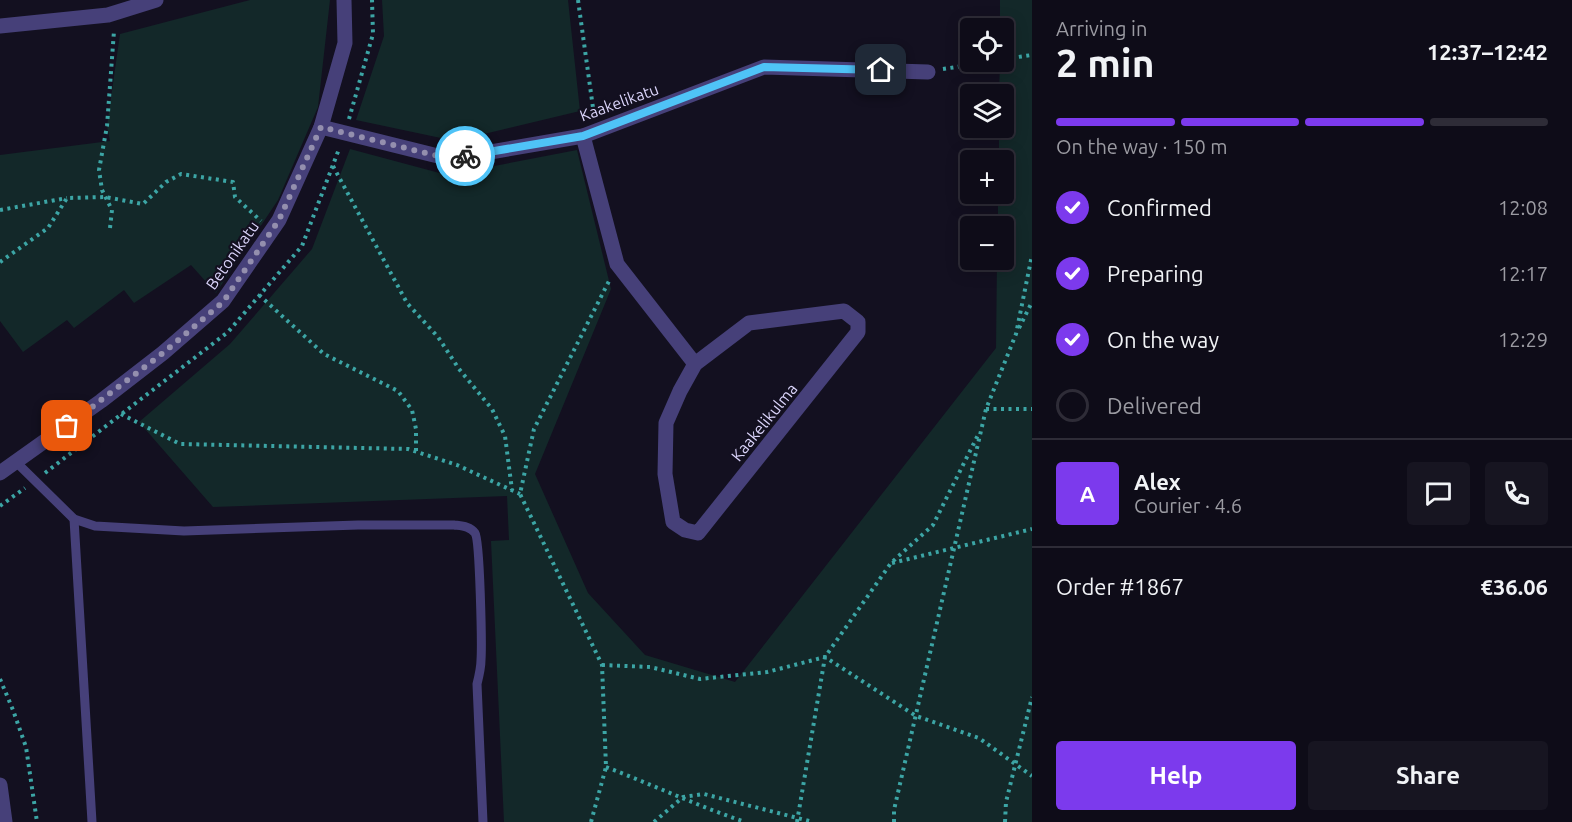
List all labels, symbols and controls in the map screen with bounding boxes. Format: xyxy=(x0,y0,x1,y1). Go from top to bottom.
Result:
text: Arriving in xyxy=(1056,17,1147,40)
map controls xyxy=(960,18,1014,270)
button: locate xyxy=(960,18,1014,72)
text: 12:37–12:42 xyxy=(1427,39,1548,64)
text: 2 min xyxy=(1056,41,1155,84)
pin xyxy=(855,44,906,95)
icon: home xyxy=(864,53,897,86)
street label: Kaakelikatu xyxy=(577,79,661,125)
button: layers xyxy=(960,84,1014,138)
courier xyxy=(435,126,495,186)
text: On the way · 150 m xyxy=(1056,135,1228,158)
icon: bike xyxy=(449,140,482,173)
button: + xyxy=(960,150,1014,204)
icon: check xyxy=(1056,191,1089,224)
text: Confirmed xyxy=(1107,195,1212,220)
text: 12:08 xyxy=(1498,196,1548,219)
button: − xyxy=(960,216,1014,270)
street label: Betonikatu xyxy=(202,217,262,293)
icon: check xyxy=(1056,257,1089,290)
text: Preparing xyxy=(1107,261,1204,286)
text: 12:17 xyxy=(1498,262,1548,285)
icon: check xyxy=(1056,323,1089,356)
text: On the way xyxy=(1107,327,1219,352)
text: 12:29 xyxy=(1498,328,1548,351)
street label: Kaakelikulma xyxy=(727,380,801,464)
text: Delivered xyxy=(1107,393,1202,418)
pin xyxy=(41,400,92,451)
icon: bag xyxy=(50,409,83,442)
button: chat xyxy=(1407,462,1470,525)
button: phone xyxy=(1485,462,1548,525)
text: Alex xyxy=(1134,469,1181,494)
text: A xyxy=(1080,481,1095,506)
text: Courier · 4.6 xyxy=(1134,494,1242,517)
text: Order #1867 xyxy=(1056,574,1184,599)
text: €36.06 xyxy=(1481,574,1548,599)
button: Help xyxy=(1056,741,1296,810)
button: Share xyxy=(1308,741,1548,810)

